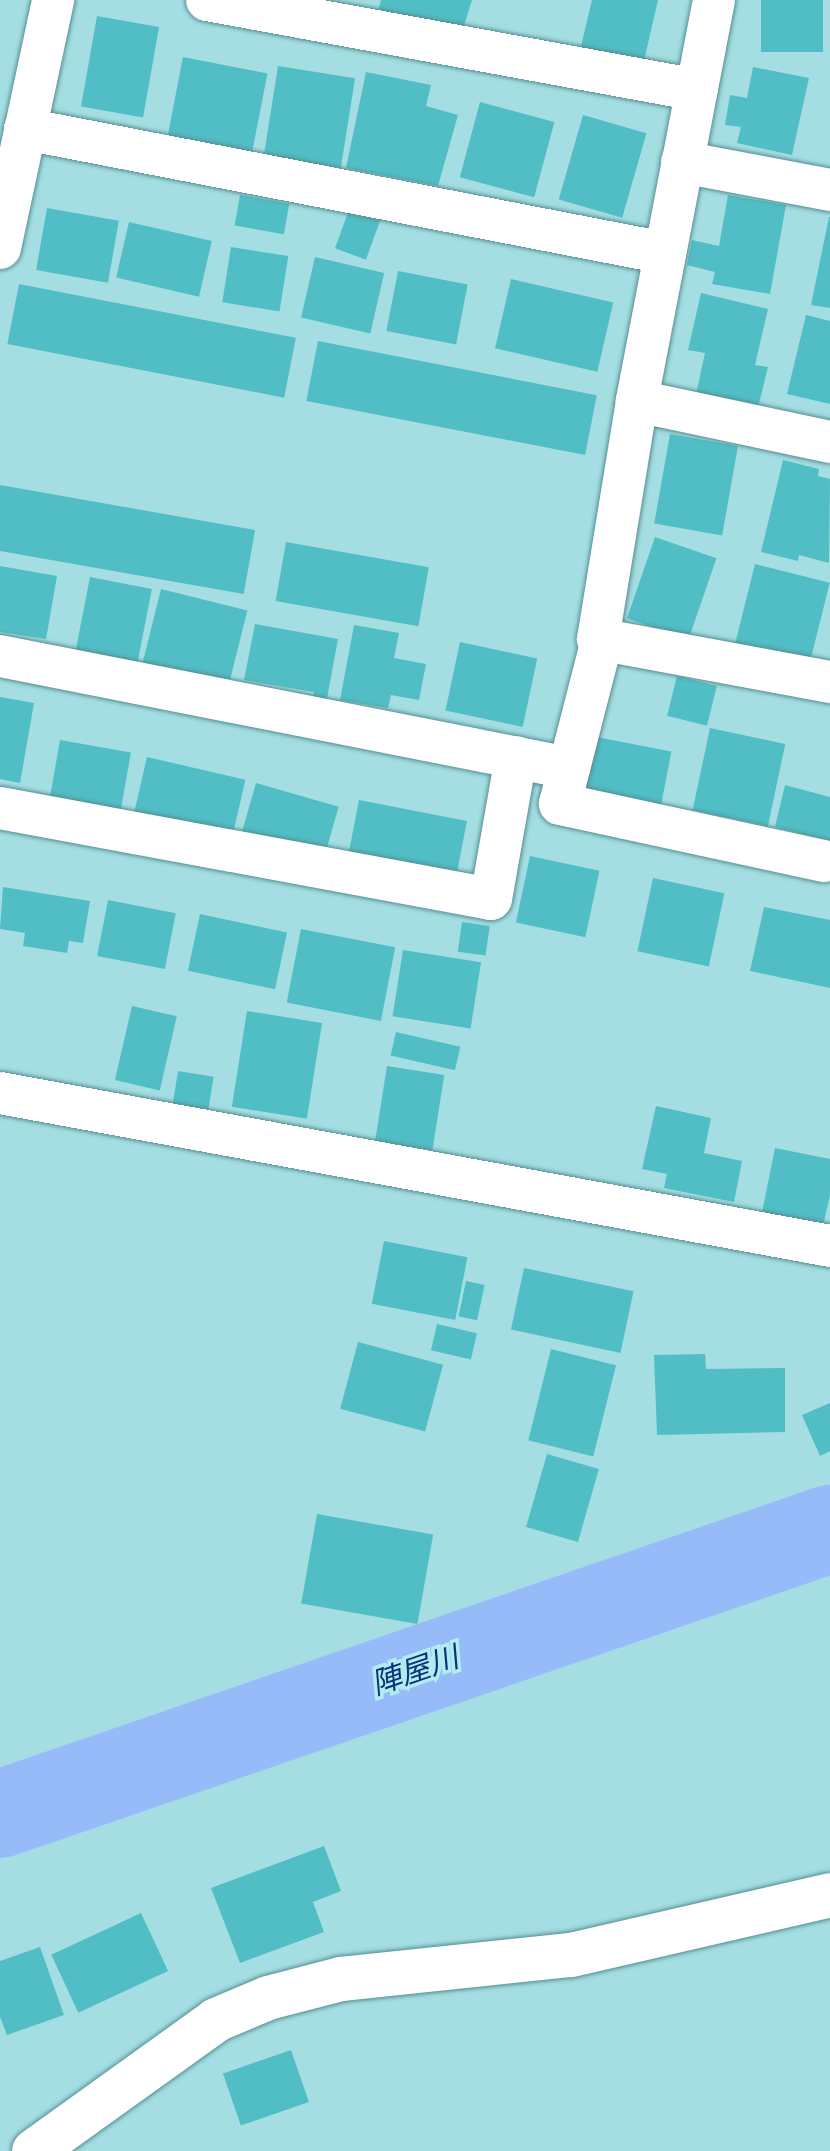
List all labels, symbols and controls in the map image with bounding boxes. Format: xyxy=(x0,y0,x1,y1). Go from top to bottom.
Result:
water label: 陣屋川 xyxy=(367,1639,463,1703)

